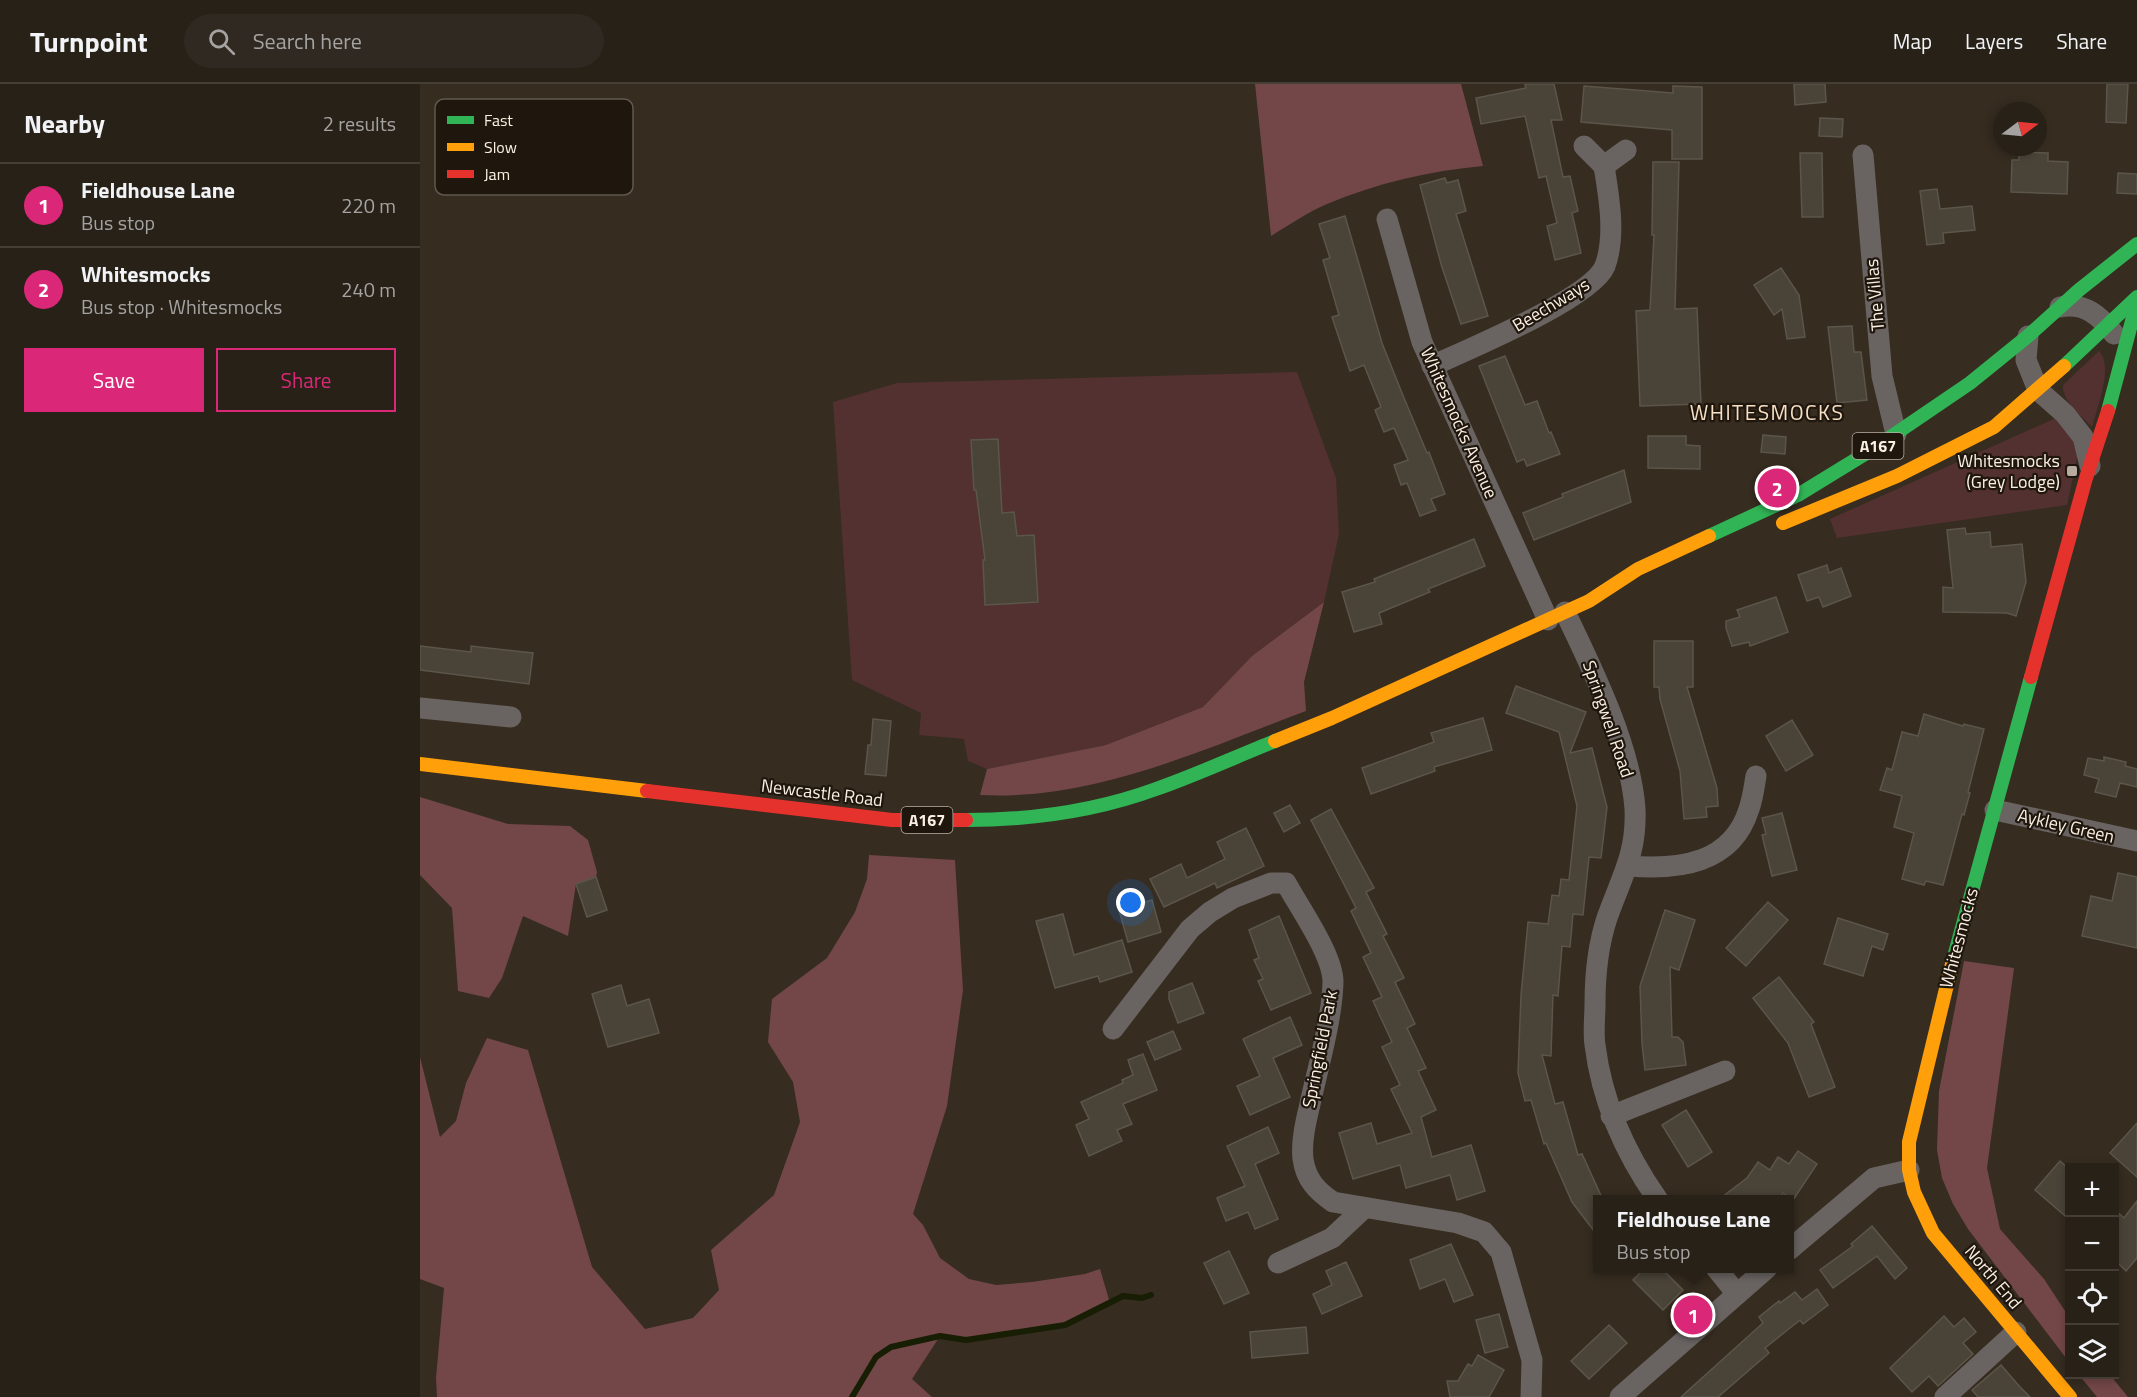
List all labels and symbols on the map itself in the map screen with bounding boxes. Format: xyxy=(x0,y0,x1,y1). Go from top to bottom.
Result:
legend xyxy=(435,99,633,195)
north arrow xyxy=(1993,102,2047,156)
text: Fast xyxy=(484,108,513,132)
text: Slow xyxy=(484,135,517,159)
text: Jam xyxy=(484,162,510,186)
street label: The Villas xyxy=(1858,258,1891,332)
street label: Beechways xyxy=(1507,271,1595,338)
street label: Whitesmocks Avenue xyxy=(1414,343,1505,503)
district label: WHITESMOCKS xyxy=(1690,396,1844,428)
road number: A167 xyxy=(1852,433,1904,459)
place label: Whitesmocks (Grey Lodge) xyxy=(1957,447,2060,495)
marker: Whitesmocks (Grey Lodge) xyxy=(2065,464,2079,478)
pin: 2 xyxy=(1758,466,1796,510)
street label: Springwell Road xyxy=(1576,657,1641,781)
street label: Newcastle Road xyxy=(760,772,884,813)
street label: Aykley Green xyxy=(2015,801,2117,850)
road number: A167 xyxy=(902,807,952,833)
street label: Whitesmocks xyxy=(1932,885,1985,991)
your location xyxy=(1116,888,1145,917)
street label: Springfield Park xyxy=(1295,987,1344,1110)
street label: North End xyxy=(1958,1239,2028,1315)
pin: 1 xyxy=(1674,1292,1712,1338)

